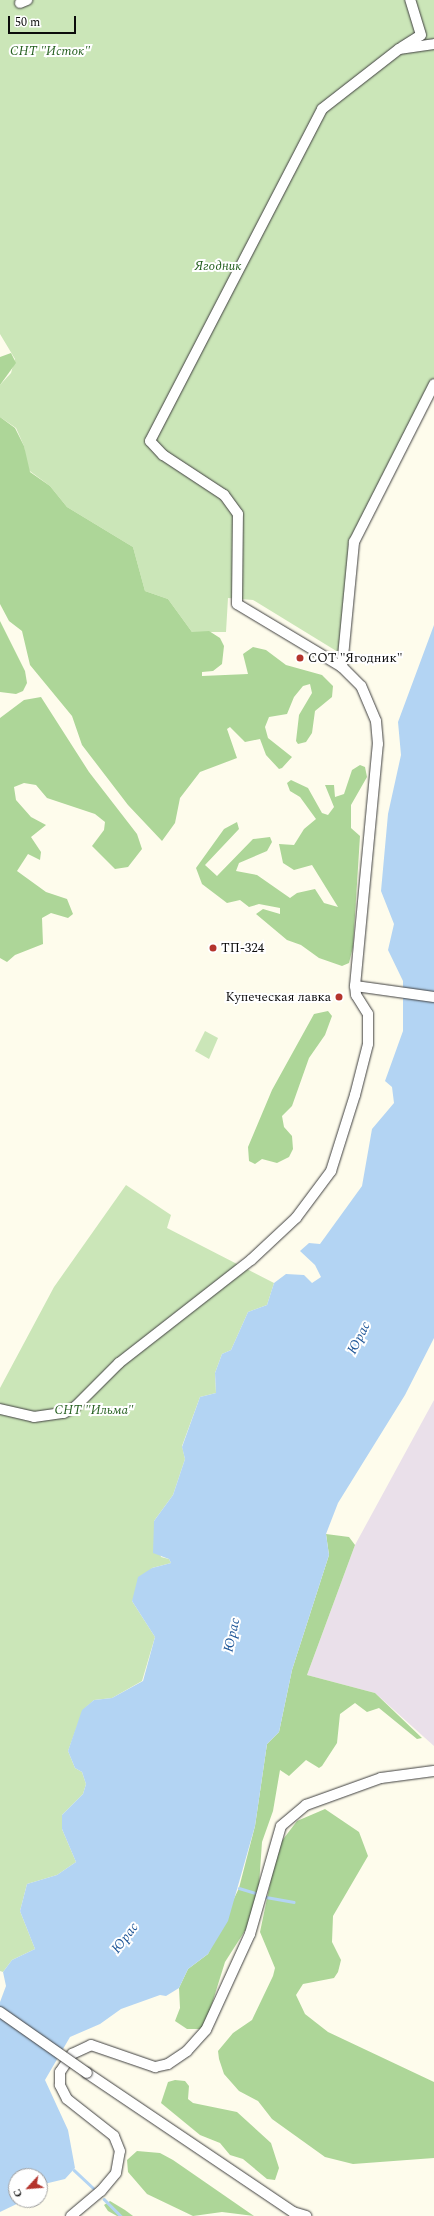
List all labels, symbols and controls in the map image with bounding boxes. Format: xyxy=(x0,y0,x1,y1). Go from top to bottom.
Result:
scale bar xyxy=(10,8,78,34)
text: 50 m xyxy=(15,13,40,32)
park label: СНТ "Исток" xyxy=(10,43,90,59)
park label: Ягодник xyxy=(194,258,242,274)
place label: СОТ "Ягодник" xyxy=(308,650,402,666)
marker: СОТ "Ягодник" xyxy=(295,653,305,663)
place label: ТП-324 xyxy=(221,940,264,956)
marker: ТП-324 xyxy=(208,943,218,953)
place label: Купеческая лавка xyxy=(226,989,331,1005)
marker: Купеческая лавка xyxy=(334,992,344,1002)
water label: Юрас xyxy=(344,1319,374,1357)
park label: СНТ "Ильма" xyxy=(55,1402,133,1418)
water label: Юрас xyxy=(220,1616,244,1654)
water label: Юрас xyxy=(108,1919,142,1957)
north arrow xyxy=(8,2168,48,2208)
text: С xyxy=(8,2186,27,2200)

